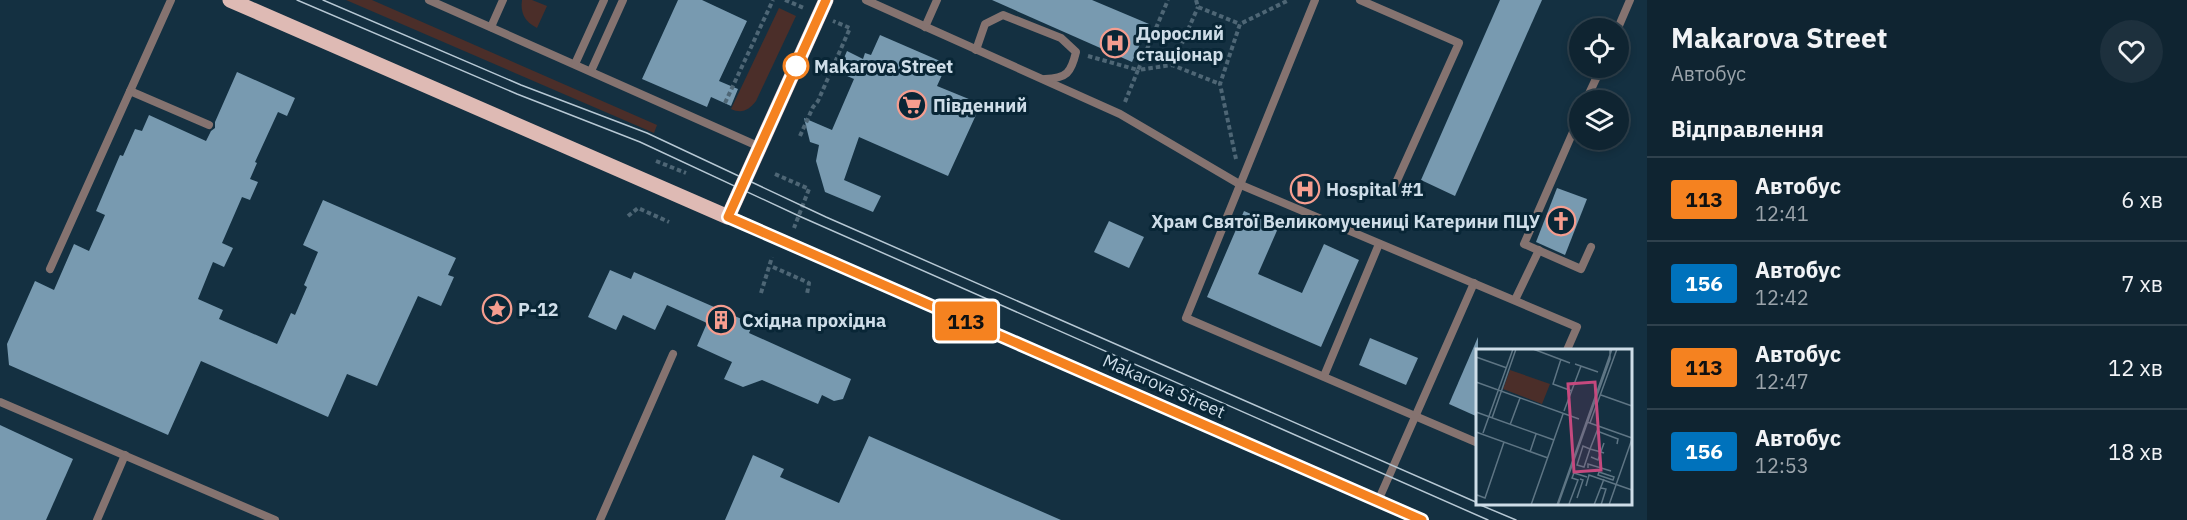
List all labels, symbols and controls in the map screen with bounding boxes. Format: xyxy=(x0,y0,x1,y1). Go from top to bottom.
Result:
map controls xyxy=(1569,18,1629,150)
button: locate xyxy=(1569,18,1629,78)
text: Makarova Street xyxy=(1671,19,1887,56)
button: heart xyxy=(2100,20,2163,83)
place label: Дорослий стаціонар xyxy=(1136,22,1224,66)
hospital icon: Дорослий стаціонар xyxy=(1099,27,1131,59)
marker: Makarova Street xyxy=(783,53,809,79)
place label: Makarova Street xyxy=(814,55,953,78)
text: Автобус xyxy=(1671,60,1746,87)
supermarket icon: Південний xyxy=(896,89,928,121)
button: layers xyxy=(1569,90,1629,150)
place label: Південний xyxy=(933,94,1027,117)
text: Відправлення xyxy=(1671,114,1824,143)
text: Автобус xyxy=(1755,171,1841,200)
hospital icon: Hospital #1 xyxy=(1289,173,1321,205)
place label: Hospital #1 xyxy=(1326,178,1424,201)
text: 113 xyxy=(1685,185,1723,213)
text: 6 хв xyxy=(2121,185,2163,214)
text: 12:41 xyxy=(1755,200,1809,227)
church icon: Храм Святої Великомучениці Катерини ПЦУ xyxy=(1545,205,1577,237)
place label: Храм Святої Великомучениці Катерини ПЦУ xyxy=(1151,210,1541,233)
text: Автобус xyxy=(1755,255,1841,284)
text: 156 xyxy=(1685,269,1723,297)
text: 7 хв xyxy=(2121,269,2163,298)
text: 12:42 xyxy=(1755,284,1809,311)
place icon: Р-12 xyxy=(481,293,513,325)
place label: Р-12 xyxy=(518,298,559,321)
line badge: 113 xyxy=(932,302,1000,340)
building icon: Східна прохідна xyxy=(705,304,737,336)
text: 113 xyxy=(947,307,985,335)
place label: Східна прохідна xyxy=(742,309,886,332)
text: Автобус xyxy=(1755,339,1841,368)
street label: Makarova Street xyxy=(1099,349,1229,423)
inset map xyxy=(1476,349,1632,505)
text: 113 xyxy=(1685,353,1723,381)
text: 12 хв xyxy=(2108,353,2163,382)
text: 12:47 xyxy=(1755,368,1809,395)
text: Автобус xyxy=(1755,423,1841,452)
text: 156 xyxy=(1685,437,1723,465)
text: 18 хв xyxy=(2108,437,2163,466)
text: 12:53 xyxy=(1755,452,1809,479)

